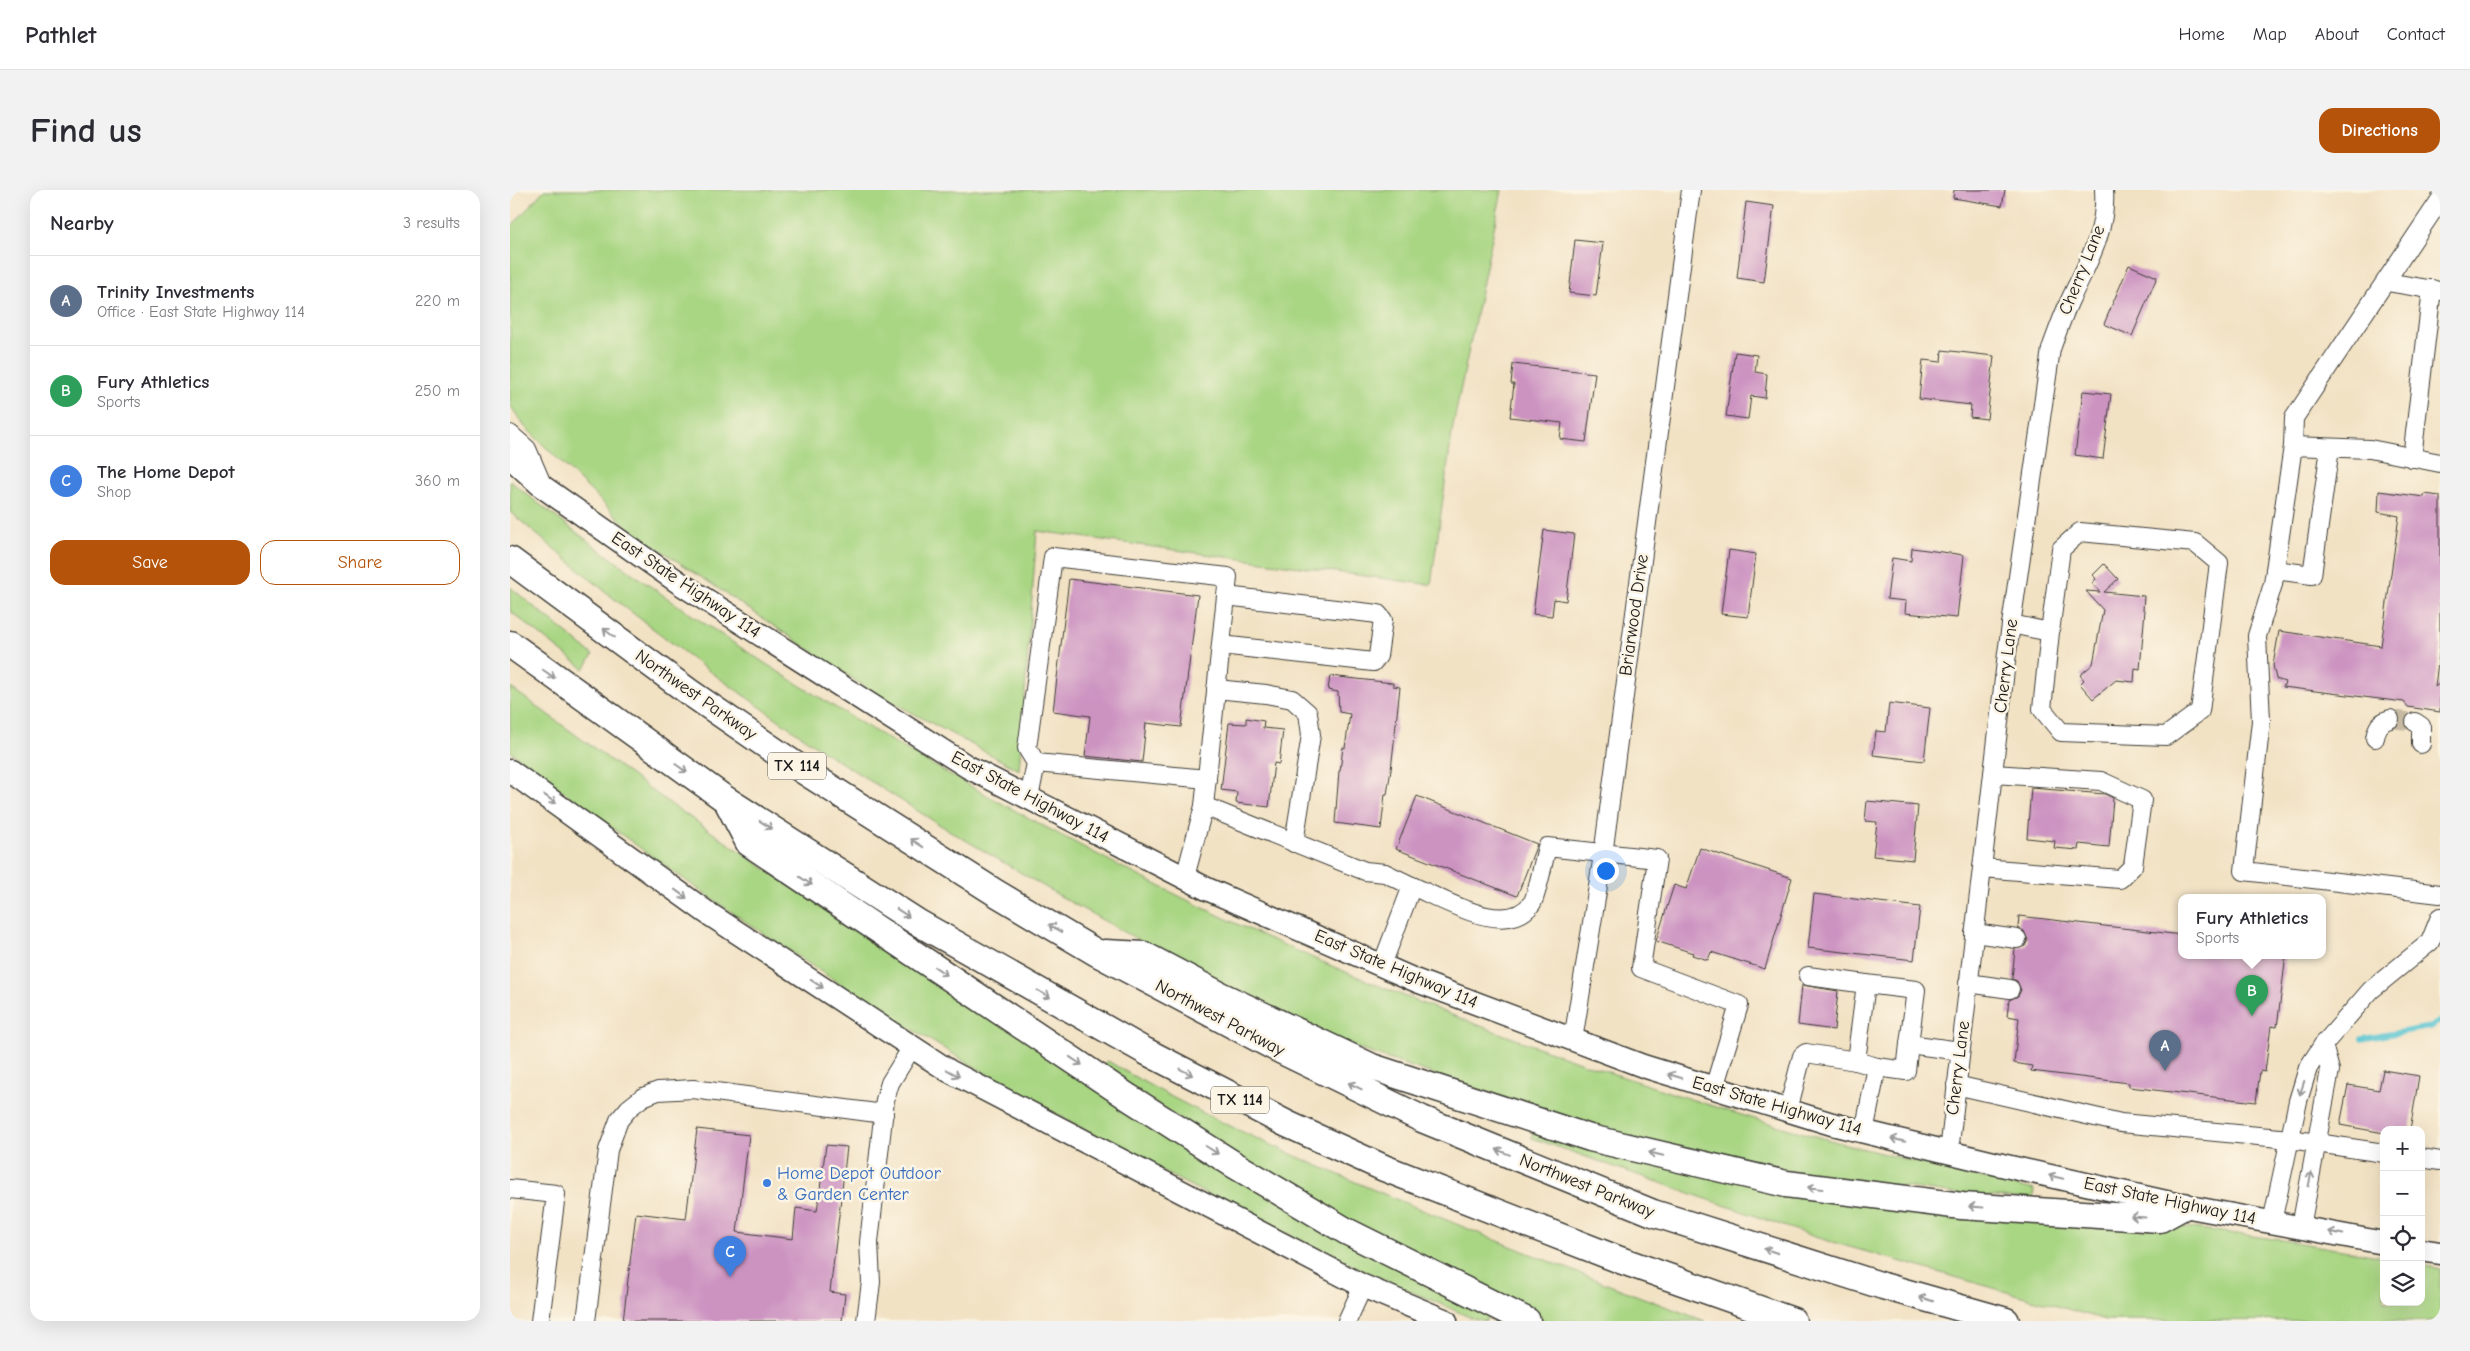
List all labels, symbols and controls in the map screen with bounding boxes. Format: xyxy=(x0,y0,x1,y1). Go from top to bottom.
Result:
text: Pathlet xyxy=(25,21,96,49)
text: Home xyxy=(2178,24,2225,45)
text: Map xyxy=(2253,24,2287,45)
text: About xyxy=(2315,24,2359,45)
text: Contact xyxy=(2387,24,2445,45)
button: Directions xyxy=(2319,108,2440,153)
text: Find us xyxy=(30,110,142,151)
text: Nearby xyxy=(50,211,114,235)
text: 3 results xyxy=(403,214,460,232)
street label: Cherry Lane xyxy=(2054,222,2110,318)
text: Trinity Investments xyxy=(97,281,254,303)
text: A xyxy=(62,292,70,310)
text: 220 m xyxy=(415,292,460,310)
text: Office · East State Highway 114 xyxy=(97,303,305,321)
text: Fury Athletics xyxy=(97,371,209,393)
text: B xyxy=(61,382,71,400)
text: 250 m xyxy=(415,382,460,400)
text: Sports xyxy=(97,393,140,411)
text: The Home Depot xyxy=(97,461,235,483)
text: C xyxy=(61,472,71,490)
text: 360 m xyxy=(415,472,460,490)
text: Shop xyxy=(97,483,131,501)
street label: East State Highway 114 xyxy=(607,527,765,643)
button: Save xyxy=(50,540,250,585)
button: Share xyxy=(260,540,460,585)
street label: Briarwood Drive xyxy=(1615,553,1653,677)
street label: Cherry Lane xyxy=(1990,618,2022,714)
one-way arrow xyxy=(602,628,616,638)
street label: Northwest Parkway xyxy=(631,645,762,745)
one-way arrow xyxy=(542,669,556,679)
street label: East State Highway 114 xyxy=(948,747,1112,847)
road number: TX 114 xyxy=(768,752,826,780)
one-way arrow xyxy=(674,762,687,773)
one-way arrow xyxy=(542,794,556,804)
one-way arrow xyxy=(759,820,773,830)
one-way arrow xyxy=(911,838,925,848)
your location xyxy=(1593,858,1619,884)
one-way arrow xyxy=(799,875,813,886)
one-way arrow xyxy=(674,889,688,899)
popup xyxy=(2178,894,2326,959)
text: Fury Athletics xyxy=(2196,907,2308,929)
one-way arrow xyxy=(895,908,909,918)
one-way arrow xyxy=(1049,923,1063,933)
street label: East State Highway 114 xyxy=(1311,925,1481,1013)
text: Sports xyxy=(2196,929,2239,947)
one-way arrow xyxy=(934,966,948,976)
street label: Northwest Parkway xyxy=(1152,975,1289,1061)
pin: B xyxy=(2236,975,2268,1016)
one-way arrow xyxy=(809,979,823,989)
one-way arrow xyxy=(1036,989,1051,999)
street label: Cherry Lane xyxy=(1942,1020,1974,1116)
pin: A xyxy=(2149,1030,2181,1071)
one-way arrow xyxy=(1069,1056,1083,1066)
one-way arrow xyxy=(945,1068,960,1078)
one-way arrow xyxy=(1178,1068,1193,1077)
one-way arrow xyxy=(1667,1070,1683,1080)
street label: East State Highway 114 xyxy=(1690,1072,1864,1140)
one-way arrow xyxy=(2297,1080,2306,1096)
one-way arrow xyxy=(1348,1081,1363,1090)
road number: TX 114 xyxy=(1211,1086,1269,1114)
map controls xyxy=(2380,1126,2425,1306)
button: + xyxy=(2380,1126,2425,1171)
one-way arrow xyxy=(1891,1135,1907,1144)
one-way arrow xyxy=(1205,1146,1219,1156)
one-way arrow xyxy=(1496,1147,1511,1157)
street label: Northwest Parkway xyxy=(1516,1149,1658,1223)
one-way arrow xyxy=(1649,1149,1665,1158)
place label: Home Depot Outdoor & Garden Center xyxy=(777,1163,942,1205)
button: − xyxy=(2380,1171,2425,1216)
one-way arrow xyxy=(2049,1172,2065,1182)
one-way arrow xyxy=(2306,1172,2316,1188)
street label: East State Highway 114 xyxy=(2082,1173,2258,1229)
marker: Home Depot Outdoor & Garden Center xyxy=(761,1177,773,1189)
one-way arrow xyxy=(1807,1183,1823,1193)
one-way arrow xyxy=(1968,1202,1984,1212)
one-way arrow xyxy=(2131,1213,2147,1222)
button: locate xyxy=(2380,1216,2425,1261)
one-way arrow xyxy=(2328,1228,2344,1238)
pin: C xyxy=(714,1236,746,1277)
one-way arrow xyxy=(1763,1245,1779,1255)
button: layers xyxy=(2380,1261,2425,1306)
one-way arrow xyxy=(1918,1293,1934,1303)

